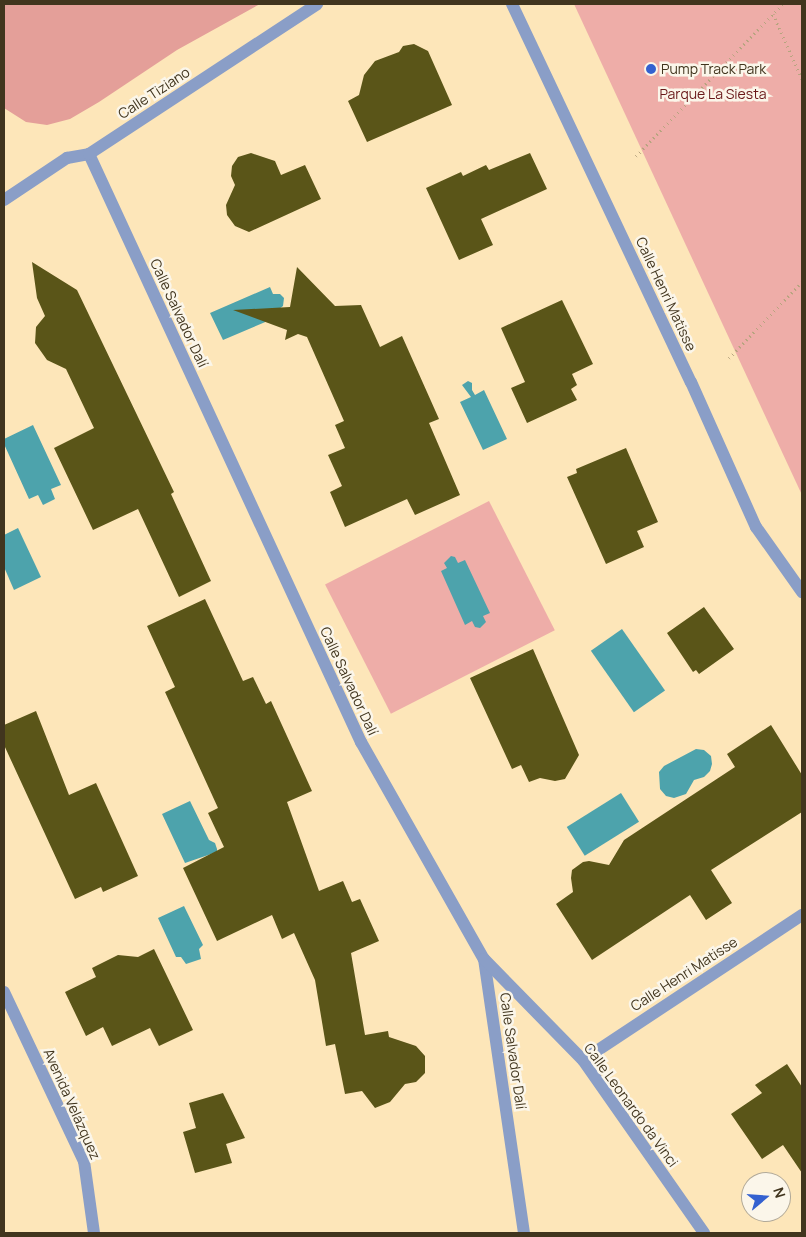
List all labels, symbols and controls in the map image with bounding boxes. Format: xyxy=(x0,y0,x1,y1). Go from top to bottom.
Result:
place label: Pump Track Park xyxy=(661,61,766,77)
marker: Pump Track Park xyxy=(645,63,657,75)
street label: Calle Tiziano xyxy=(115,64,193,122)
park label: Parque La Siesta xyxy=(659,86,767,102)
street label: Calle Henri Matisse xyxy=(632,234,700,354)
street label: Calle Salvador Dalí xyxy=(147,256,211,370)
street label: Calle Salvador Dalí xyxy=(317,624,381,738)
street label: Calle Henri Matisse xyxy=(628,933,740,1015)
street label: Calle Salvador Dalí xyxy=(496,992,530,1110)
street label: Calle Leonardo da Vinci xyxy=(581,1040,681,1170)
street label: Avenida Velázquez xyxy=(40,1046,104,1162)
north arrow xyxy=(741,1172,791,1222)
text: N xyxy=(769,1185,790,1200)

